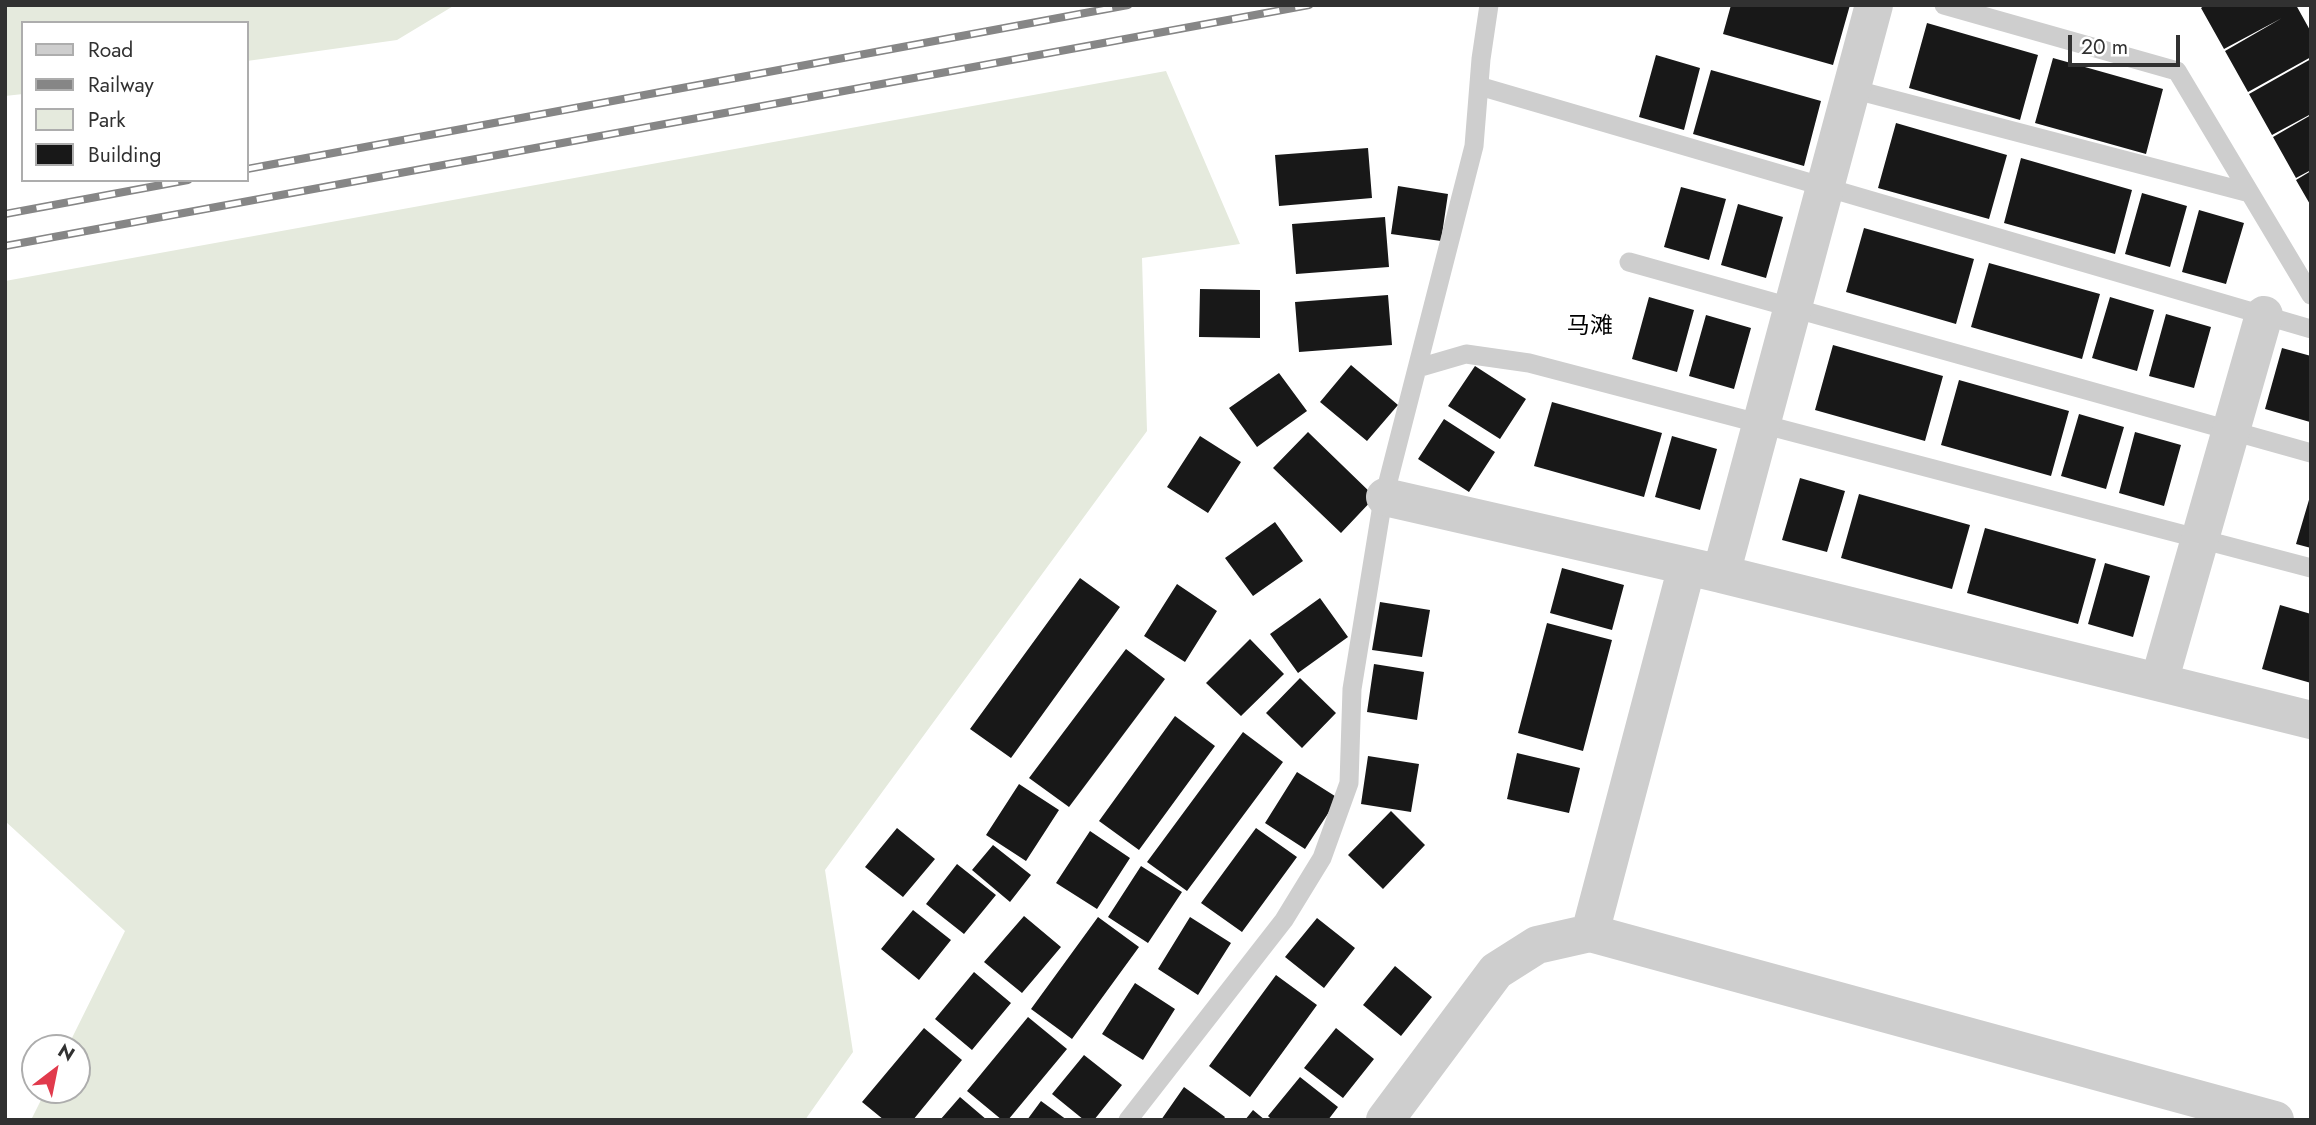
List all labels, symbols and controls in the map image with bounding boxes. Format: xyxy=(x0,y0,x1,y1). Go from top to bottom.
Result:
legend xyxy=(21,21,248,182)
scale bar xyxy=(2071,21,2183,65)
text: 20 m xyxy=(2081,32,2128,62)
text: Road xyxy=(88,35,133,65)
text: Railway xyxy=(88,70,154,100)
text: Park xyxy=(88,105,125,135)
text: Building xyxy=(88,140,161,170)
district label: 马滩 xyxy=(1567,313,1613,341)
north arrow xyxy=(21,1034,91,1104)
text: N xyxy=(53,1037,80,1068)

